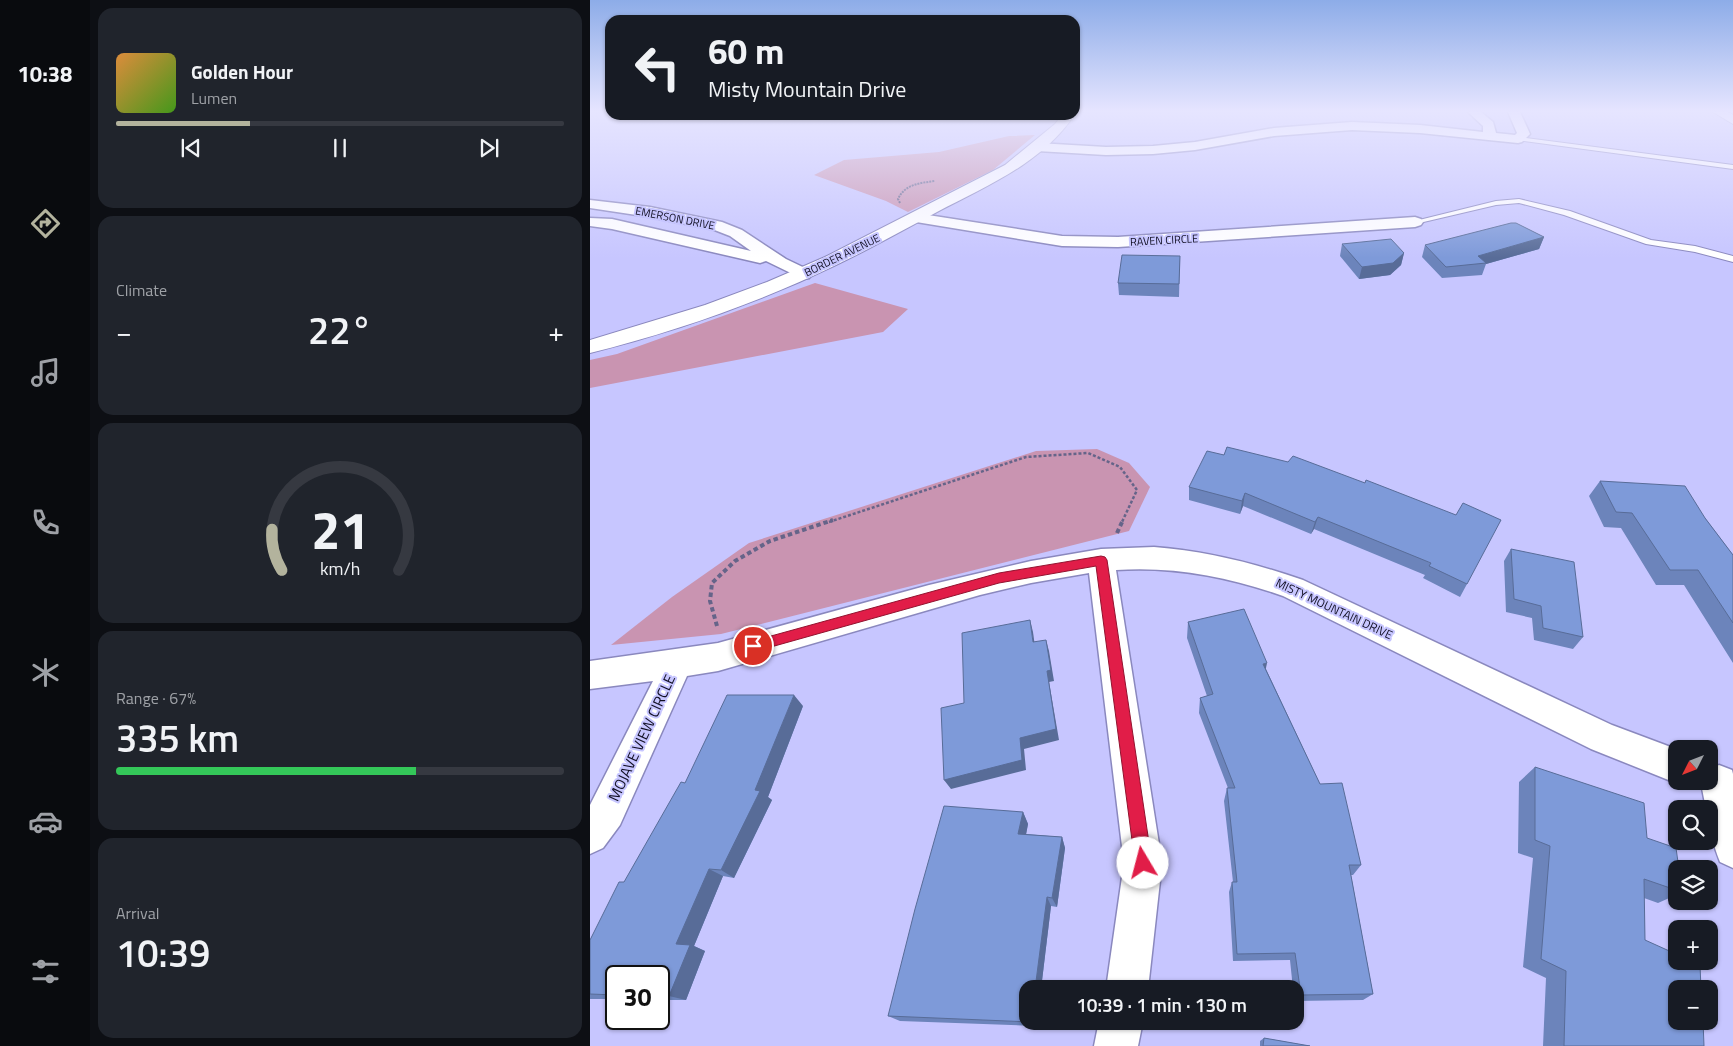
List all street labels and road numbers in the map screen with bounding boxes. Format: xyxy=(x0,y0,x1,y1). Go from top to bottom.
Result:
street label: EMERSON DRIVE xyxy=(634,202,716,234)
street label: BORDER AVENUE xyxy=(801,230,883,280)
street label: RAVEN CIRCLE xyxy=(1130,230,1198,250)
street label: MISTY MOUNTAIN DRIVE xyxy=(1273,573,1396,644)
street label: MOJAVE VIEW CIRCLE xyxy=(602,671,681,805)

